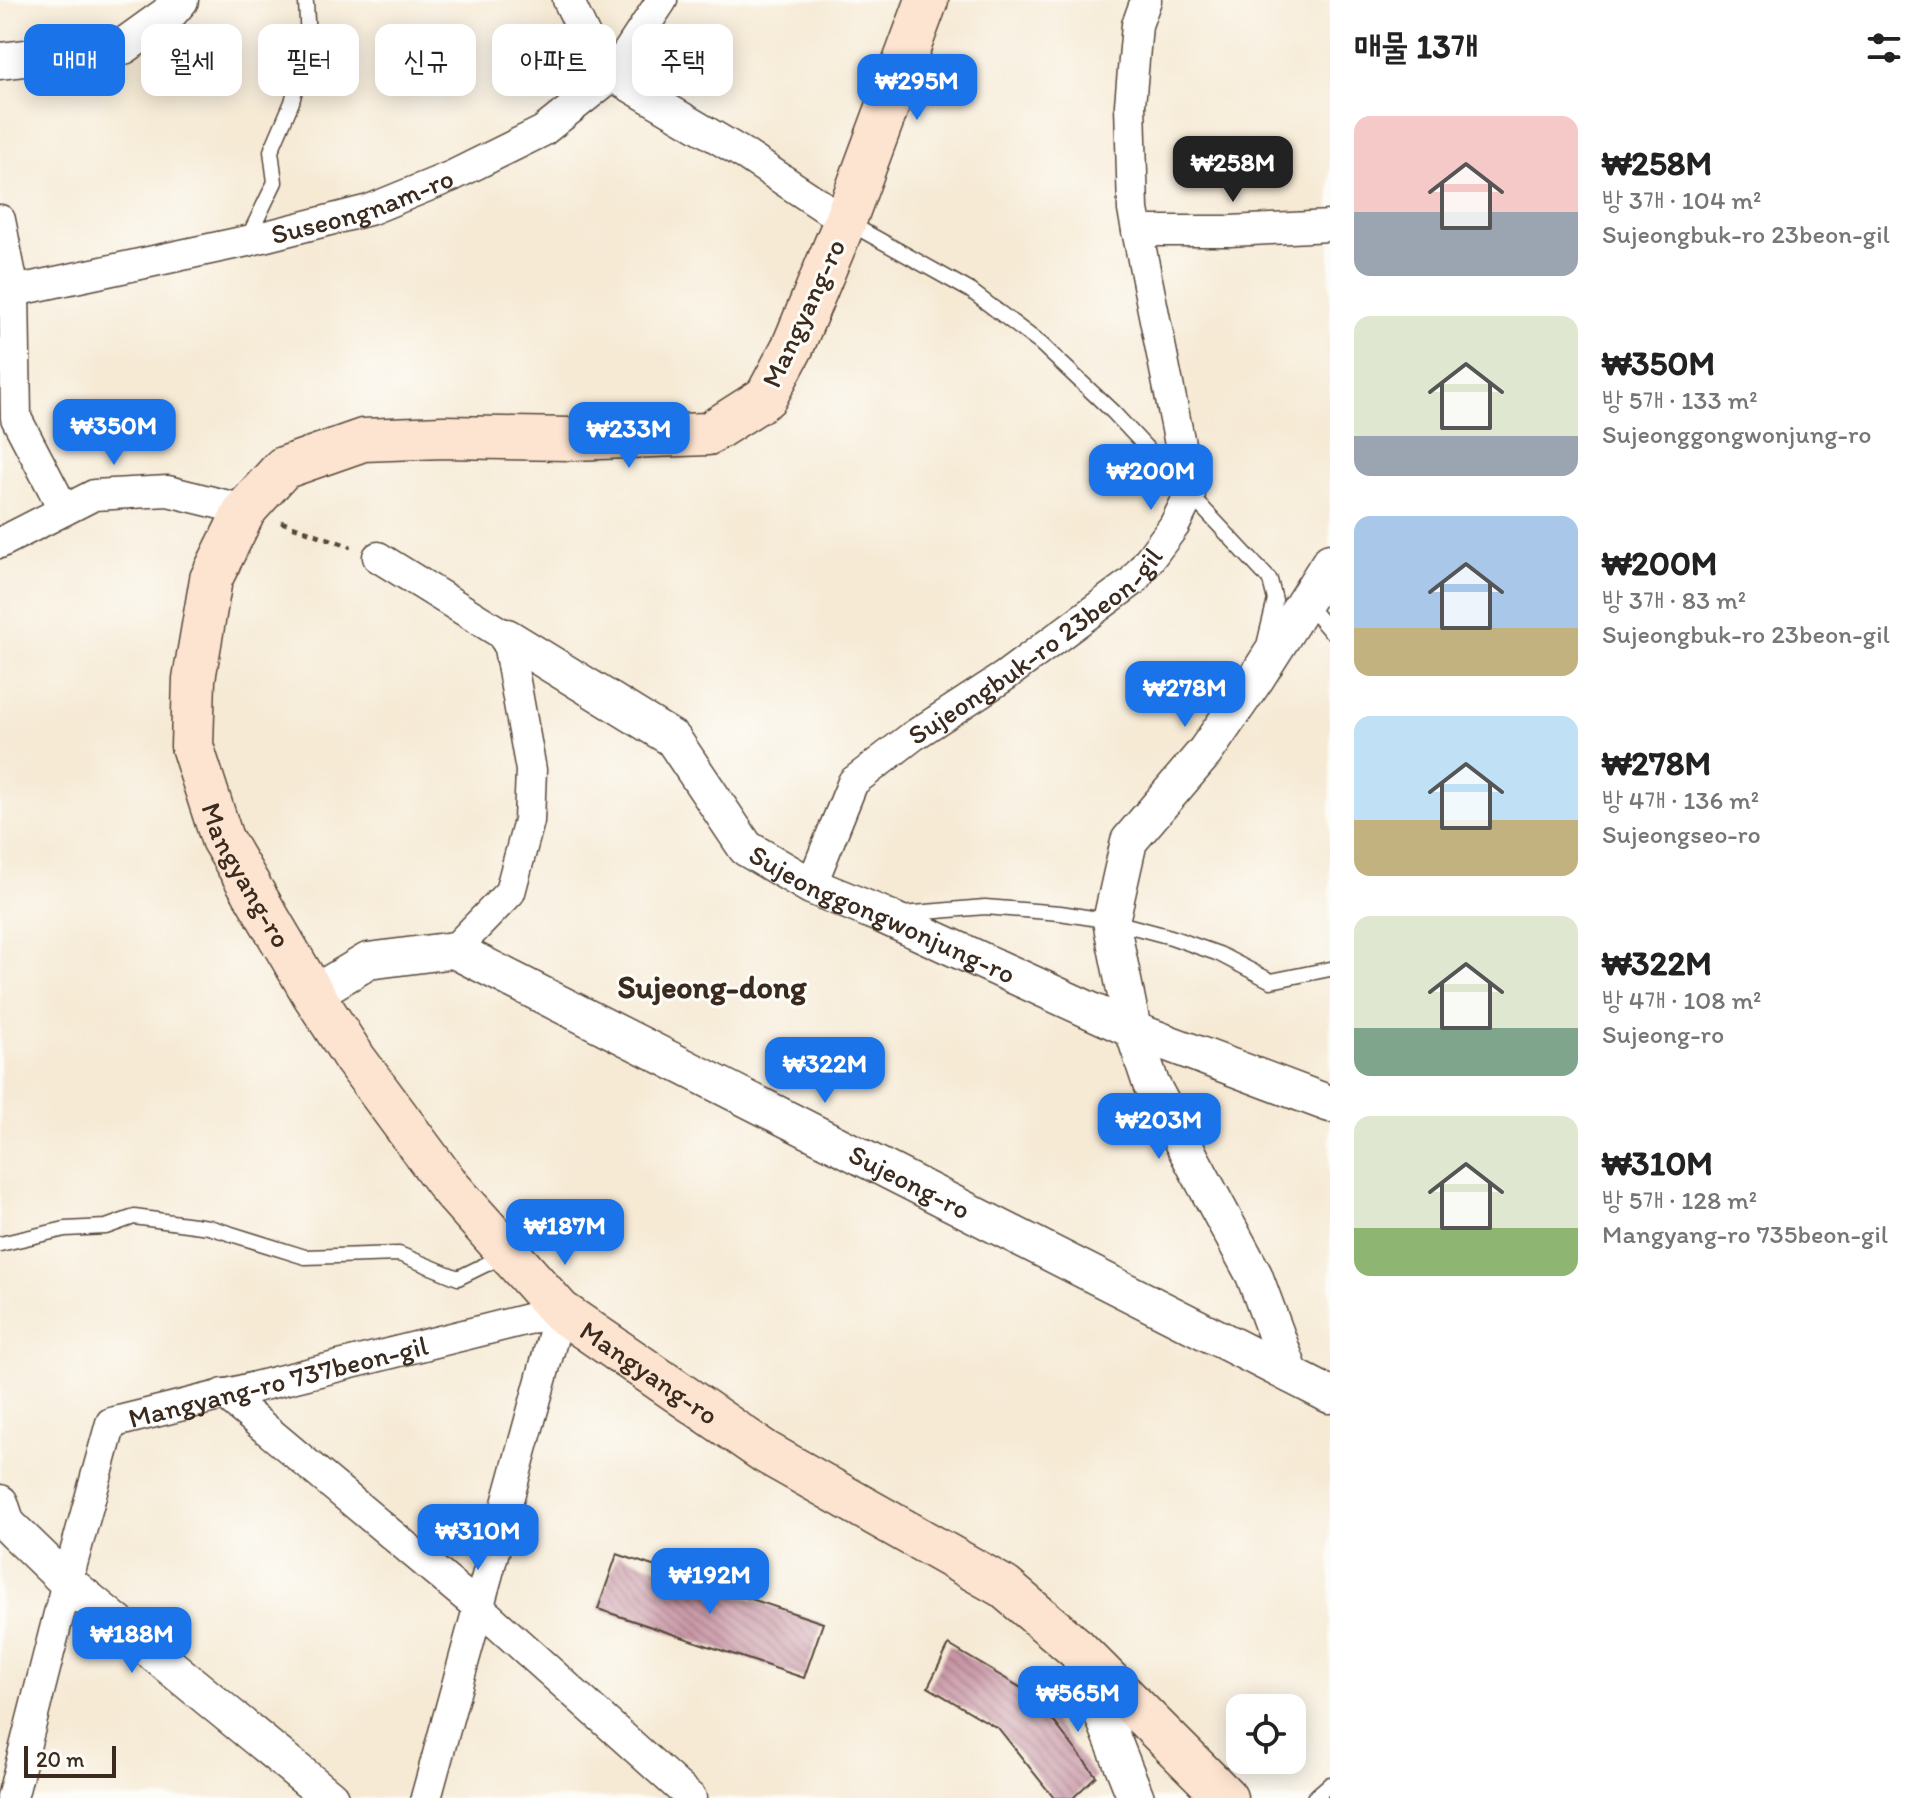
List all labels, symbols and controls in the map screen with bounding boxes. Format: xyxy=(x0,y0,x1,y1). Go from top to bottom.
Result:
chip: 매매 xyxy=(24,24,125,96)
chip: 월세 xyxy=(141,24,242,96)
chip: 필터 xyxy=(258,24,359,96)
chip: 신규 xyxy=(375,24,476,96)
chip: 아파트 xyxy=(492,24,616,96)
chip: 주택 xyxy=(632,24,733,96)
text: 매물 13개 xyxy=(1354,26,1478,67)
icon: filters xyxy=(1862,26,1906,70)
pin: ₩295M xyxy=(861,54,973,122)
text: ₩295M xyxy=(875,64,959,96)
pin: ₩258M xyxy=(1177,136,1289,204)
text: ₩258M xyxy=(1602,143,1712,184)
text: ₩258M xyxy=(1191,146,1275,178)
icon: home xyxy=(1418,148,1514,244)
street label: Suseongnam-ro xyxy=(267,160,458,251)
text: 방 3개 · 104 m² xyxy=(1602,184,1761,216)
text: Sujeongbuk-ro 23beon-gil xyxy=(1602,218,1890,250)
street label: Mangyang-ro xyxy=(754,233,852,393)
text: ₩350M xyxy=(1602,343,1715,384)
icon: home xyxy=(1418,348,1514,444)
text: 방 5개 · 133 m² xyxy=(1602,384,1758,416)
pin: ₩350M xyxy=(58,399,170,467)
pin: ₩233M xyxy=(573,402,685,470)
text: ₩350M xyxy=(71,409,157,441)
text: ₩233M xyxy=(587,412,671,444)
text: Sujeonggongwonjung-ro xyxy=(1602,418,1872,450)
pin: ₩200M xyxy=(1095,444,1207,512)
text: ₩200M xyxy=(1107,454,1195,486)
street label: Sujeongbuk-ro 23beon-gil xyxy=(901,540,1169,752)
text: ₩200M xyxy=(1602,543,1718,584)
icon: home xyxy=(1418,548,1514,644)
text: 방 3개 · 83 m² xyxy=(1602,584,1746,616)
text: Sujeongbuk-ro 23beon-gil xyxy=(1602,618,1890,650)
pin: ₩278M xyxy=(1129,661,1241,729)
text: ₩278M xyxy=(1143,671,1227,703)
text: ₩278M xyxy=(1602,743,1711,784)
icon: home xyxy=(1418,748,1514,844)
text: 방 4개 · 136 m² xyxy=(1602,784,1759,816)
street label: Mangyang-ro xyxy=(194,798,299,954)
text: Sujeongseo-ro xyxy=(1602,818,1761,850)
street label: Sujeonggongwonjung-ro xyxy=(743,837,1021,991)
text: ₩322M xyxy=(1602,943,1712,984)
icon: home xyxy=(1418,948,1514,1044)
district label: Sujeong-dong xyxy=(618,968,807,1006)
text: 방 4개 · 108 m² xyxy=(1602,984,1761,1016)
text: Sujeong-ro xyxy=(1602,1018,1724,1050)
pin: ₩322M xyxy=(769,1037,881,1105)
text: ₩322M xyxy=(783,1047,867,1079)
pin: ₩203M xyxy=(1103,1093,1215,1161)
text: ₩203M xyxy=(1116,1103,1202,1135)
street label: Sujeong-ro xyxy=(843,1137,976,1226)
text: ₩310M xyxy=(1602,1143,1713,1184)
icon: home xyxy=(1418,1148,1514,1244)
text: 방 5개 · 128 m² xyxy=(1602,1184,1757,1216)
pin: ₩187M xyxy=(509,1199,621,1267)
text: ₩187M xyxy=(524,1209,606,1241)
text: Mangyang-ro 735beon-gil xyxy=(1602,1218,1888,1250)
street label: Mangyang-ro xyxy=(574,1313,725,1432)
street label: Mangyang-ro 737beon-gil xyxy=(125,1328,431,1435)
pin: ₩310M xyxy=(422,1504,534,1572)
text: ₩310M xyxy=(436,1514,520,1546)
pin: ₩192M xyxy=(654,1548,766,1616)
text: ₩192M xyxy=(669,1558,751,1590)
pin: ₩188M xyxy=(76,1607,188,1675)
text: ₩188M xyxy=(90,1617,174,1649)
pin: ₩565M xyxy=(1022,1666,1134,1734)
text: ₩565M xyxy=(1036,1676,1120,1708)
map controls xyxy=(1226,1694,1306,1774)
button: locate xyxy=(1226,1694,1306,1774)
scale bar xyxy=(24,1742,116,1778)
text: 20 m xyxy=(36,1746,85,1773)

